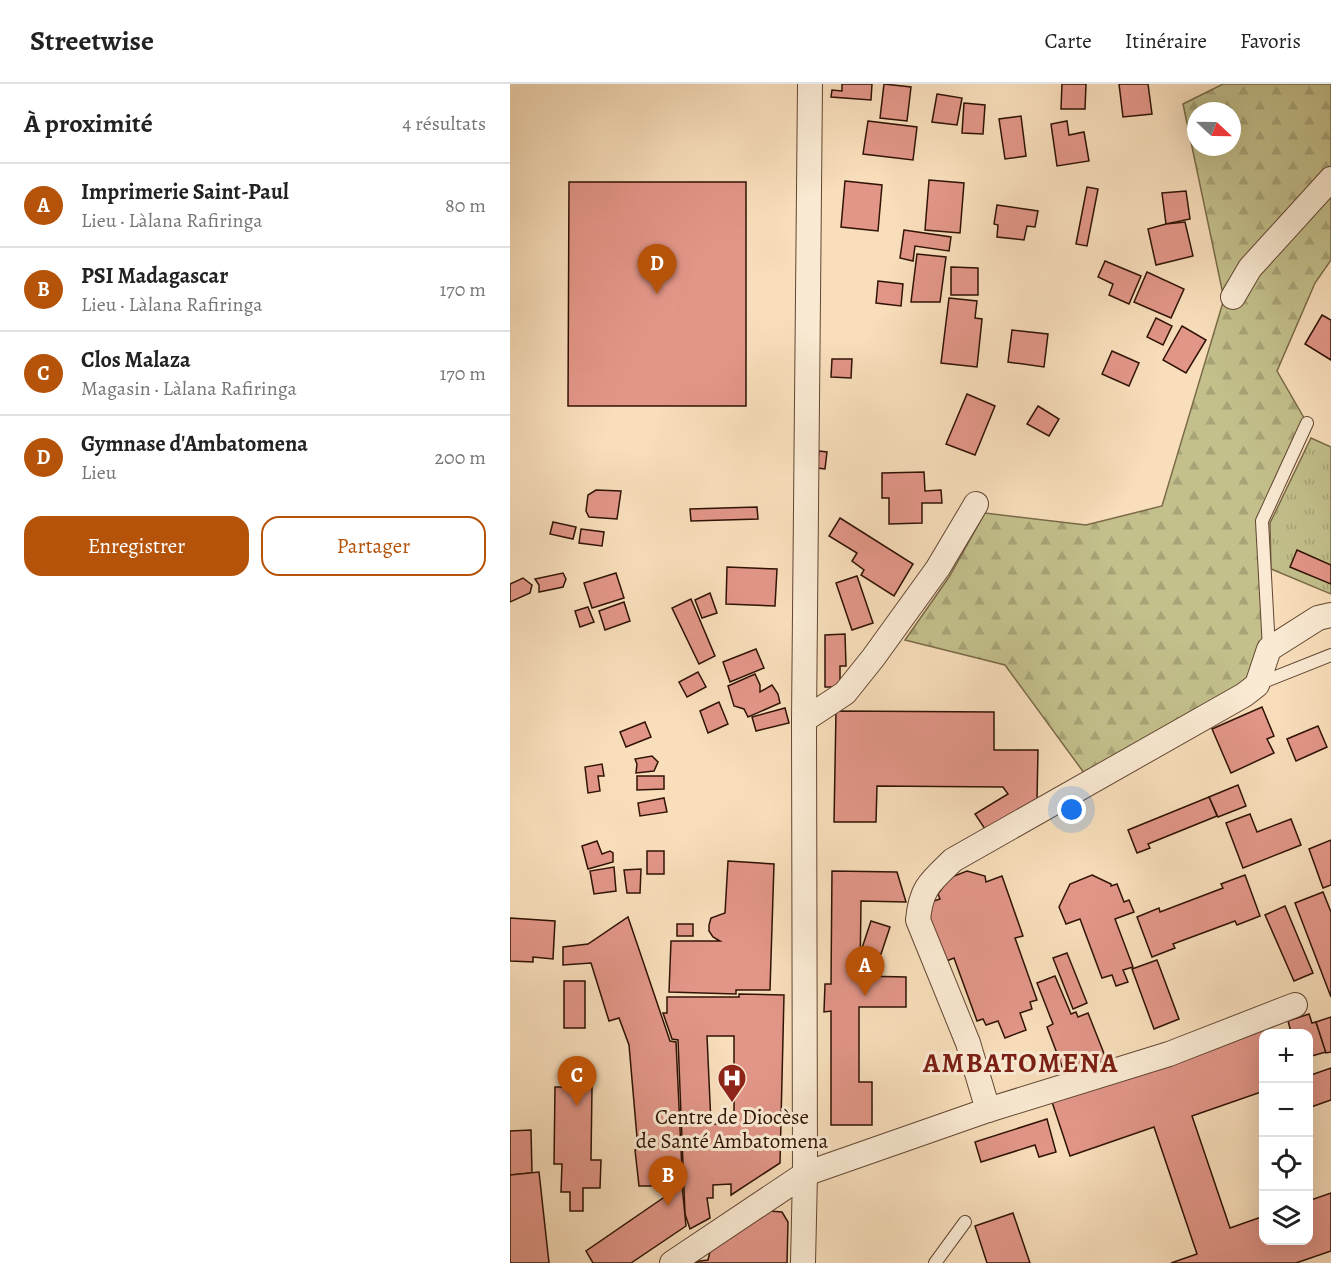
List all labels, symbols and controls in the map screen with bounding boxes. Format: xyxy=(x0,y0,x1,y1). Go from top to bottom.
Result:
text: Streetwise xyxy=(30,22,154,60)
text: Carte xyxy=(1044,27,1092,55)
text: Itinéraire xyxy=(1125,27,1207,55)
text: Favoris xyxy=(1240,27,1301,55)
north arrow xyxy=(1187,102,1241,156)
text: À proximité xyxy=(24,106,153,141)
text: 4 résultats xyxy=(402,110,486,137)
text: Imprimerie Saint-Paul xyxy=(81,177,289,207)
text: A xyxy=(37,192,50,219)
text: 80 m xyxy=(445,192,486,219)
text: Lieu · Làlana Rafiringa xyxy=(81,207,263,234)
pin: D xyxy=(638,244,676,294)
text: PSI Madagascar xyxy=(81,261,228,291)
text: B xyxy=(37,276,50,303)
text: 170 m xyxy=(440,276,486,303)
text: Lieu · Làlana Rafiringa xyxy=(81,291,263,318)
text: Clos Malaza xyxy=(81,345,191,375)
text: C xyxy=(37,360,50,387)
text: 170 m xyxy=(440,360,486,387)
text: Magasin · Làlana Rafiringa xyxy=(81,375,297,402)
text: Gymnase d'Ambatomena xyxy=(81,429,308,459)
text: D xyxy=(37,444,50,471)
text: 200 m xyxy=(435,444,486,471)
text: Lieu xyxy=(81,459,117,486)
button: Enregistrer xyxy=(24,516,249,576)
button: Partager xyxy=(261,516,486,576)
your location xyxy=(1057,795,1086,824)
pin: A xyxy=(846,946,884,996)
map controls xyxy=(1259,1029,1313,1245)
button: + xyxy=(1259,1029,1313,1083)
district label: AMBATOMENA xyxy=(922,1045,1119,1081)
pin: C xyxy=(558,1056,596,1106)
hospital icon: Centre de Diocèse de Santé Ambatomena xyxy=(716,1062,748,1104)
button: − xyxy=(1259,1083,1313,1137)
place label: Centre de Diocèse de Santé Ambatomena xyxy=(636,1103,829,1155)
button: locate xyxy=(1259,1137,1313,1191)
pin: B xyxy=(648,1156,688,1206)
button: layers xyxy=(1259,1191,1313,1245)

